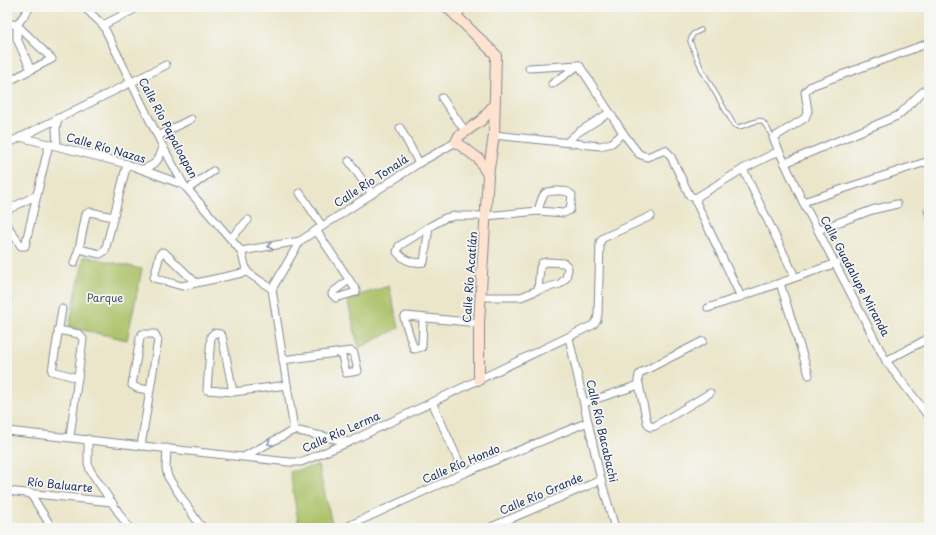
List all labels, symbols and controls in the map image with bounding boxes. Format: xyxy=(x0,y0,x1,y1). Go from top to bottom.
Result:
street label: Calle Río Papaloapan xyxy=(135,74,202,181)
street label: Calle Río Nazas xyxy=(64,128,148,167)
street label: Calle Río Tonalá xyxy=(330,150,411,211)
street label: Calle Guadalupe Miranda xyxy=(816,212,895,339)
street label: Calle Río Acatlán xyxy=(458,231,481,323)
one-way arrow xyxy=(267,241,273,250)
park label: Parque xyxy=(87,289,123,306)
street label: Calle Río Bacabachi xyxy=(582,378,623,484)
street label: Calle Río Lerma xyxy=(299,407,383,456)
one-way arrow xyxy=(266,439,274,446)
street label: Calle Río Hondo xyxy=(419,440,502,488)
street label: Calle Río Grande xyxy=(497,468,585,519)
street label: Río Baluarte xyxy=(26,473,94,496)

